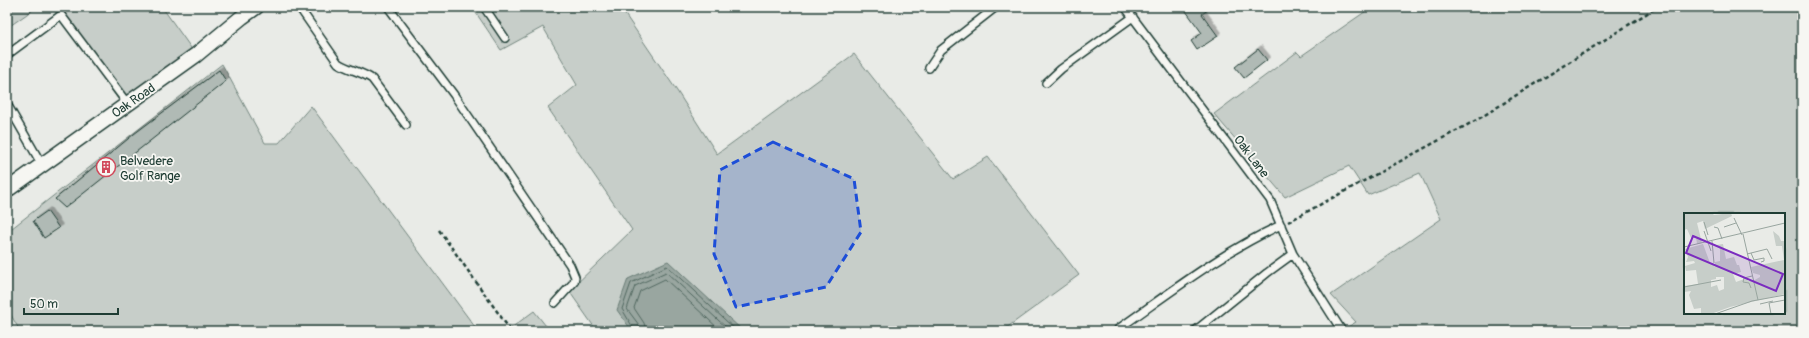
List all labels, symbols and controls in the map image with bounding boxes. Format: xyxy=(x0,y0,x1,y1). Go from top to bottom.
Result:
street label: Oak Road xyxy=(109,80,158,122)
street label: Oak Lane xyxy=(1230,132,1273,182)
place label: Belvedere Golf Range xyxy=(120,153,181,184)
building icon: Belvedere Golf Range xyxy=(95,156,117,178)
inset map xyxy=(1684,213,1785,314)
scale bar xyxy=(24,290,118,316)
text: 50 m xyxy=(30,297,58,312)

